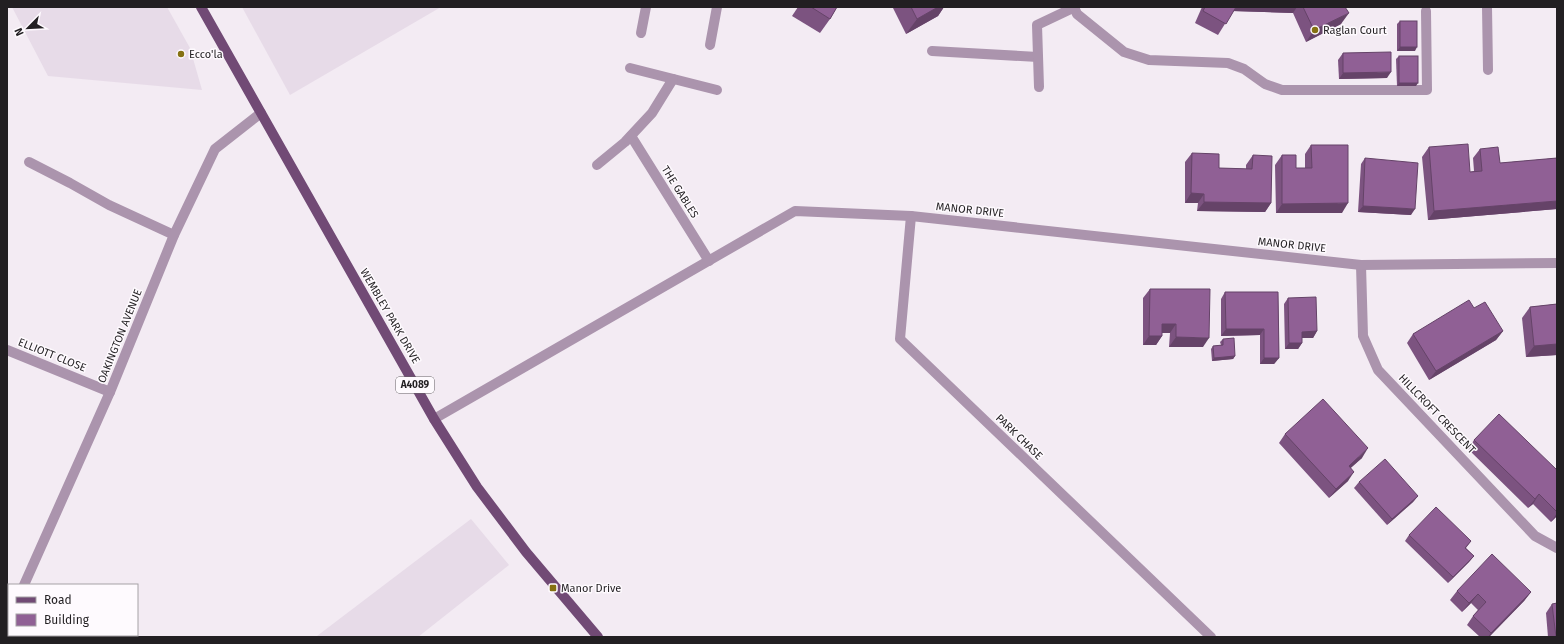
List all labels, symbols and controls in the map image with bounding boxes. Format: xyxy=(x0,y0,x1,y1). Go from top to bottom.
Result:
north arrow xyxy=(8,8,48,48)
place label: Raglan Court xyxy=(1323,24,1387,37)
marker: Raglan Court xyxy=(1310,25,1320,35)
text: N xyxy=(12,26,27,38)
place label: Ecco'la xyxy=(189,48,223,61)
marker: Ecco'la xyxy=(176,49,186,59)
street label: THE GABLES xyxy=(659,163,701,221)
street label: MANOR DRIVE xyxy=(935,200,1005,220)
street label: MANOR DRIVE xyxy=(1257,235,1327,255)
street label: WEMBLEY PARK DRIVE xyxy=(357,266,423,366)
street label: OAKINGTON AVENUE xyxy=(95,287,145,385)
street label: ELLIOTT CLOSE xyxy=(16,335,88,375)
street label: HILLCROFT CRESCENT xyxy=(1396,372,1478,457)
road number: A4089 xyxy=(396,377,434,393)
street label: PARK CHASE xyxy=(993,412,1045,463)
place label: Manor Drive xyxy=(561,582,621,595)
marker: Manor Drive xyxy=(548,583,558,593)
legend xyxy=(8,584,138,636)
text: Road xyxy=(44,593,72,607)
text: Building xyxy=(44,613,90,627)

